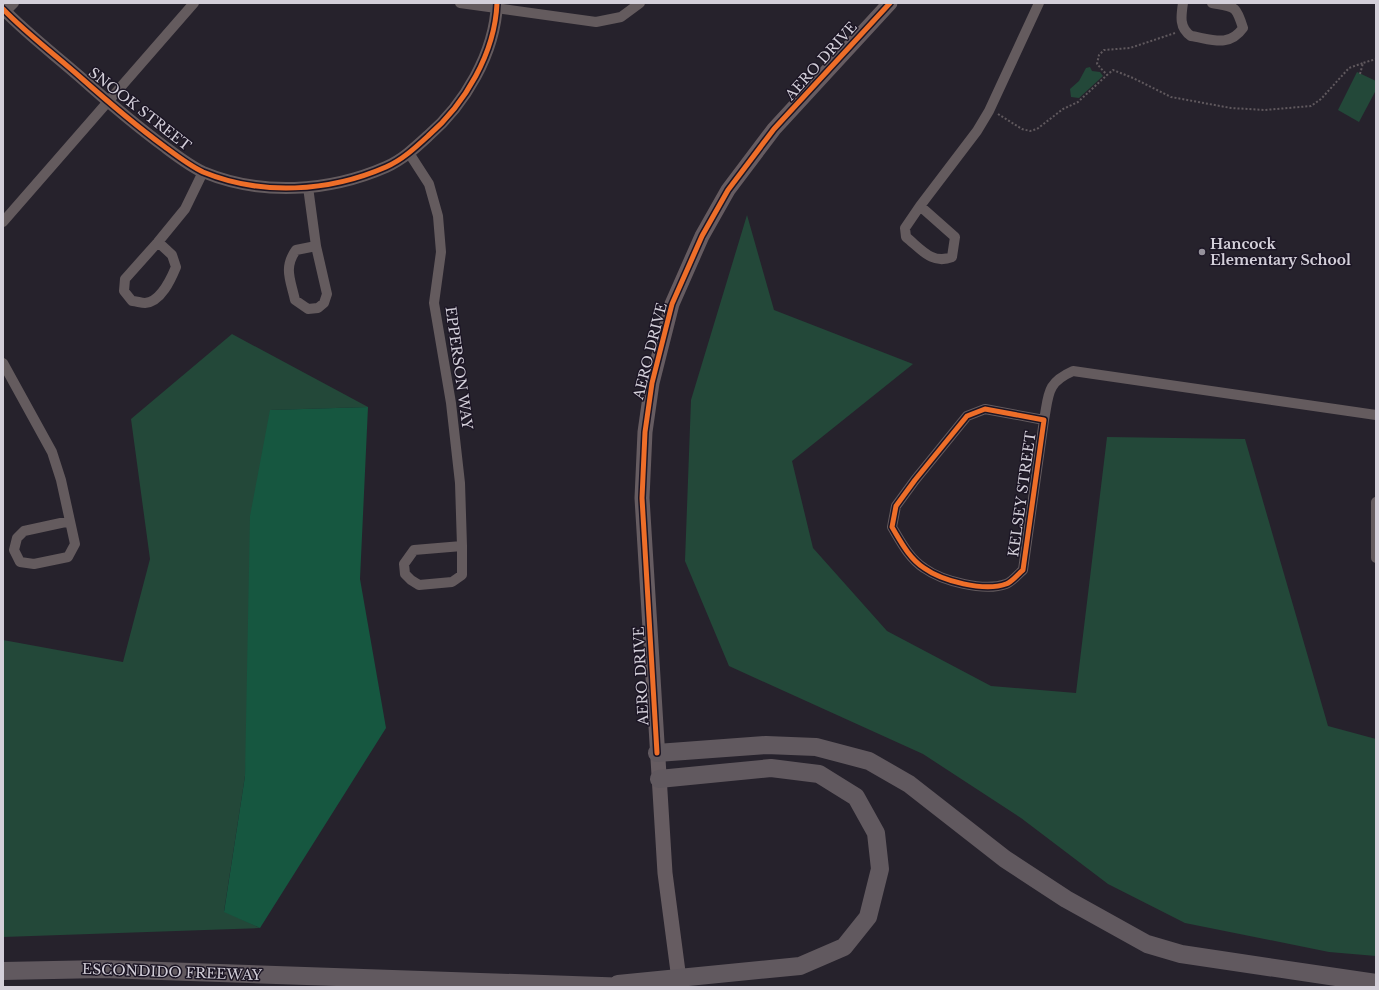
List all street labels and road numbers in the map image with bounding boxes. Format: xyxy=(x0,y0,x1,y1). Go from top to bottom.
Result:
street label: AERO DRIVE xyxy=(780,18,861,105)
street label: SNOOK STREET xyxy=(85,63,195,155)
street label: AERO DRIVE xyxy=(629,301,671,402)
street label: EPPERSON WAY xyxy=(441,305,477,432)
street label: KELSEY STREET xyxy=(1004,430,1040,558)
street label: AERO DRIVE xyxy=(629,626,653,727)
street label: ESCONDIDO FREEWAY xyxy=(82,960,263,984)

